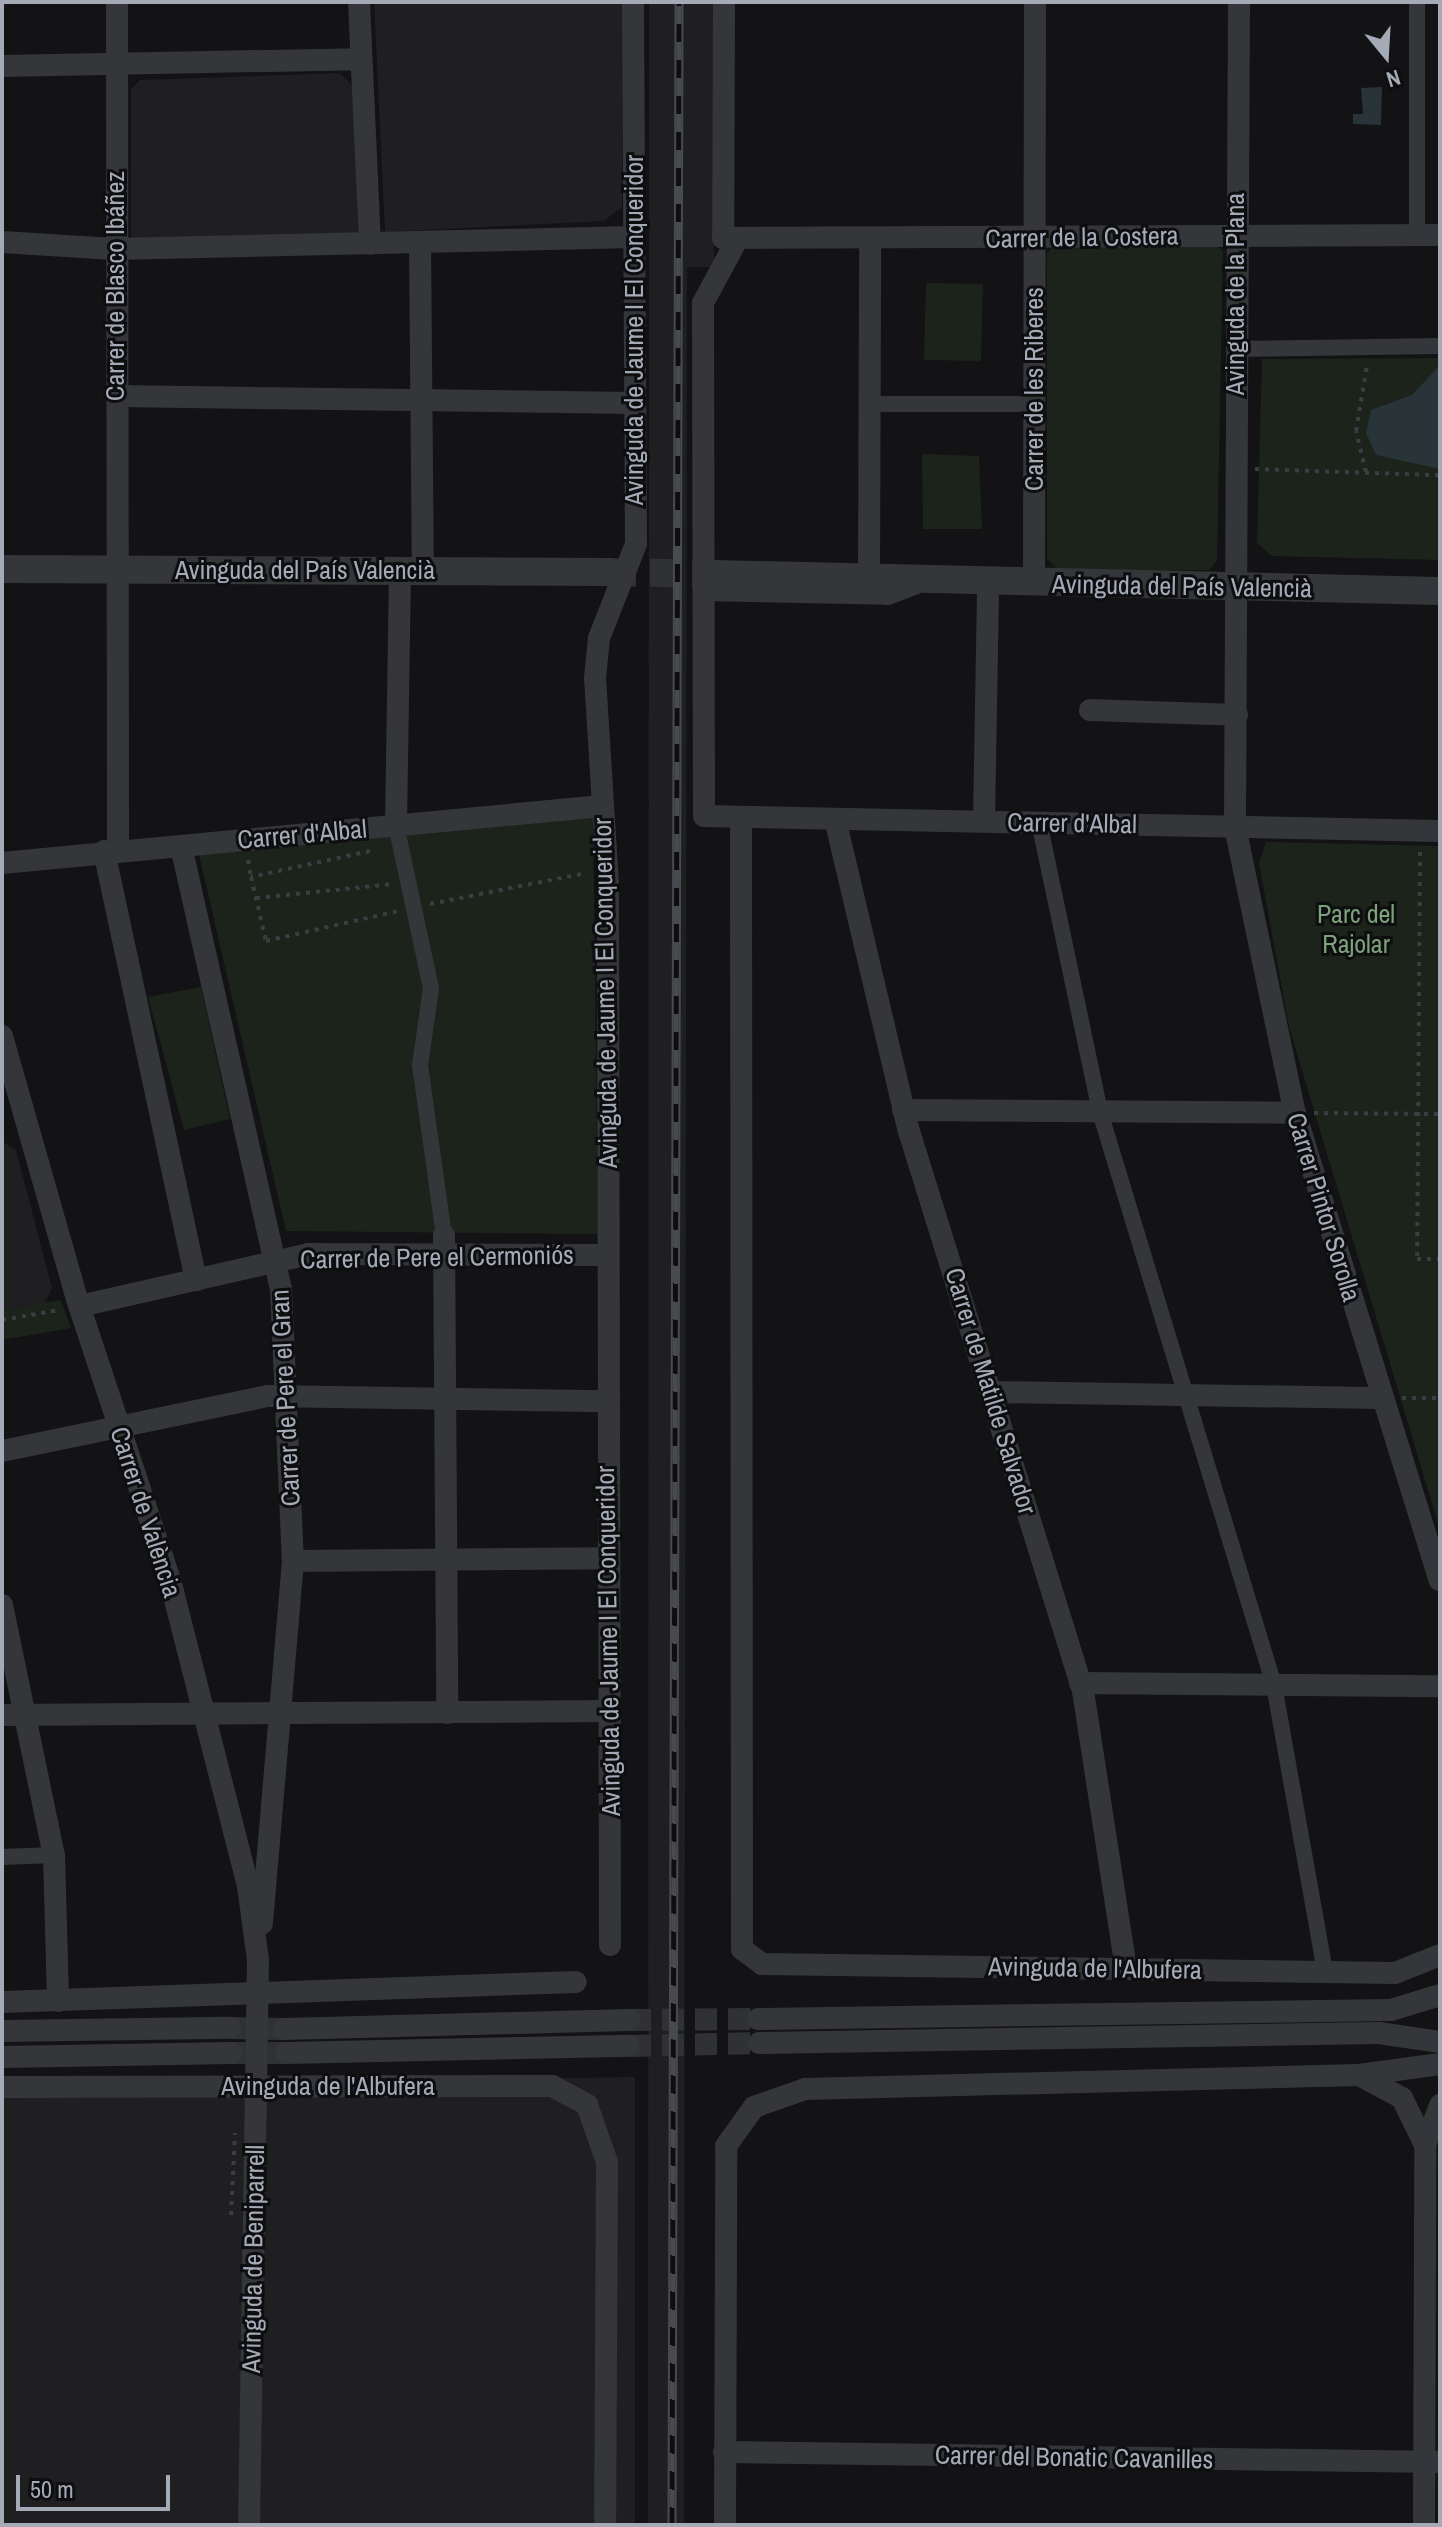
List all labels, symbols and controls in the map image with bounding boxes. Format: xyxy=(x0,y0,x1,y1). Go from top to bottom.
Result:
north arrow xyxy=(1346,16,1426,96)
text: N xyxy=(1383,63,1404,95)
street label: Avinguda de Jaume I El Conqueridor xyxy=(618,155,650,505)
street label: Carrer de Blasco Ibáñez xyxy=(99,171,131,401)
street label: Avinguda de la Plana xyxy=(1219,193,1251,395)
street label: Carrer de la Costera xyxy=(985,220,1179,254)
street label: Carrer de les Riberes xyxy=(1018,287,1050,491)
street label: Avinguda del País Valencià xyxy=(175,554,435,586)
street label: Avinguda del País Valencià xyxy=(1052,568,1312,604)
street label: Carrer d'Albal xyxy=(1007,806,1137,840)
street label: Carrer d'Albal xyxy=(236,813,368,855)
street label: Avinguda de Jaume I El Conqueridor xyxy=(586,818,624,1168)
park label: Parc del Rajolar xyxy=(1317,898,1395,960)
street label: Carrer Pintor Sorolla xyxy=(1281,1109,1367,1305)
street label: Carrer de Pere el Cermoniós xyxy=(300,1239,574,1275)
street label: Carrer de Matilde Salvador xyxy=(939,1264,1043,1518)
street label: Carrer de Pere el Gran xyxy=(264,1289,306,1507)
street label: Carrer de València xyxy=(104,1423,188,1601)
street label: Avinguda de Jaume I El Conqueridor xyxy=(589,1466,627,1816)
street label: Avinguda de l'Albufera xyxy=(988,1951,1202,1985)
street label: Avinguda de l'Albufera xyxy=(221,2070,435,2102)
street label: Avinguda de Beniparrell xyxy=(235,2145,271,2373)
street label: Carrer del Bonatic Cavanilles xyxy=(935,2439,1213,2475)
scale bar xyxy=(20,2459,174,2509)
text: 50 m xyxy=(30,2473,74,2505)

